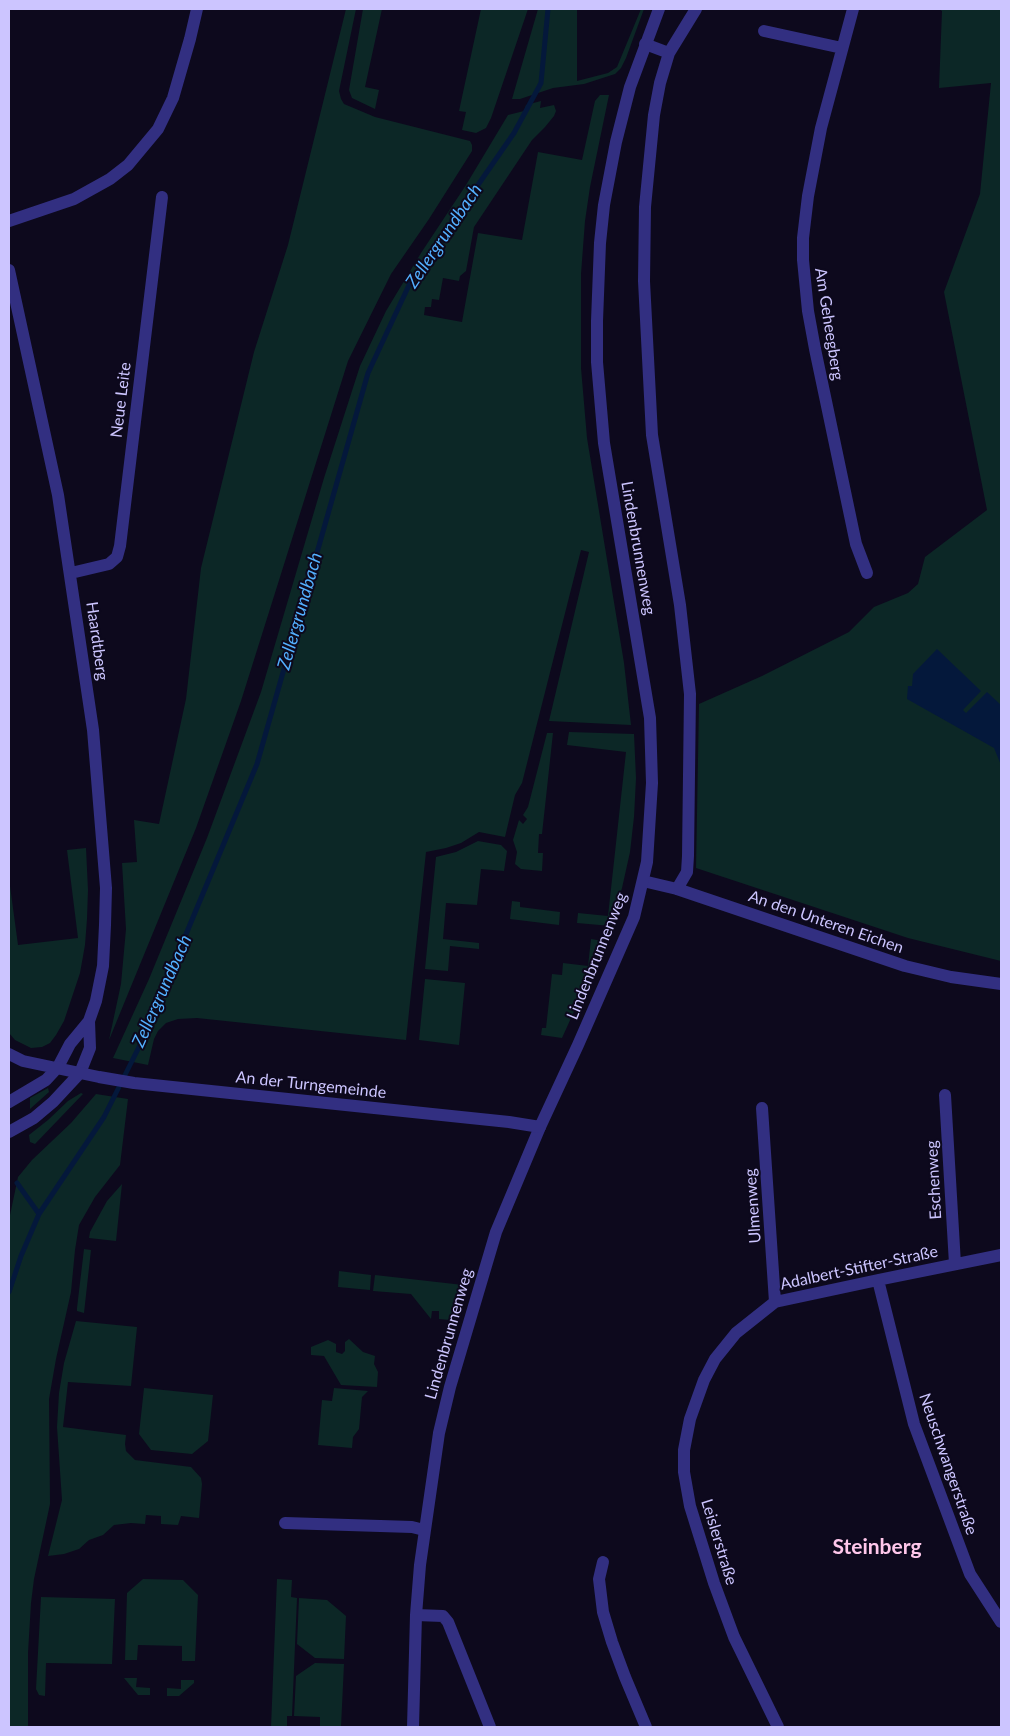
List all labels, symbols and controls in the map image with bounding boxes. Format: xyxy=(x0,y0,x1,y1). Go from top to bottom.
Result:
water label: Zellergrundbach xyxy=(401,180,487,292)
street label: Am Geheegberg xyxy=(811,266,847,382)
street label: Neue Leite xyxy=(107,361,135,439)
street label: Lindenbrunnenweg xyxy=(617,480,659,616)
water label: Zellergrundbach xyxy=(273,550,327,672)
street label: Haardtberg xyxy=(82,600,112,682)
street label: An den Unteren Eichen xyxy=(746,886,906,958)
street label: Lindenbrunnenweg xyxy=(563,890,631,1022)
water label: Zellergrundbach xyxy=(128,931,196,1051)
street label: An der Turngemeinde xyxy=(235,1068,387,1102)
street label: Eschenweg xyxy=(922,1140,946,1220)
street label: Ulmenweg xyxy=(741,1168,765,1244)
street label: Adalbert-Stifter-Straße xyxy=(778,1242,940,1294)
street label: Lindenbrunnenweg xyxy=(421,1266,477,1402)
street label: Neuschwangerstraße xyxy=(915,1391,981,1537)
street label: Leislerstraße xyxy=(697,1497,741,1587)
district label: Steinberg xyxy=(832,1534,922,1560)

